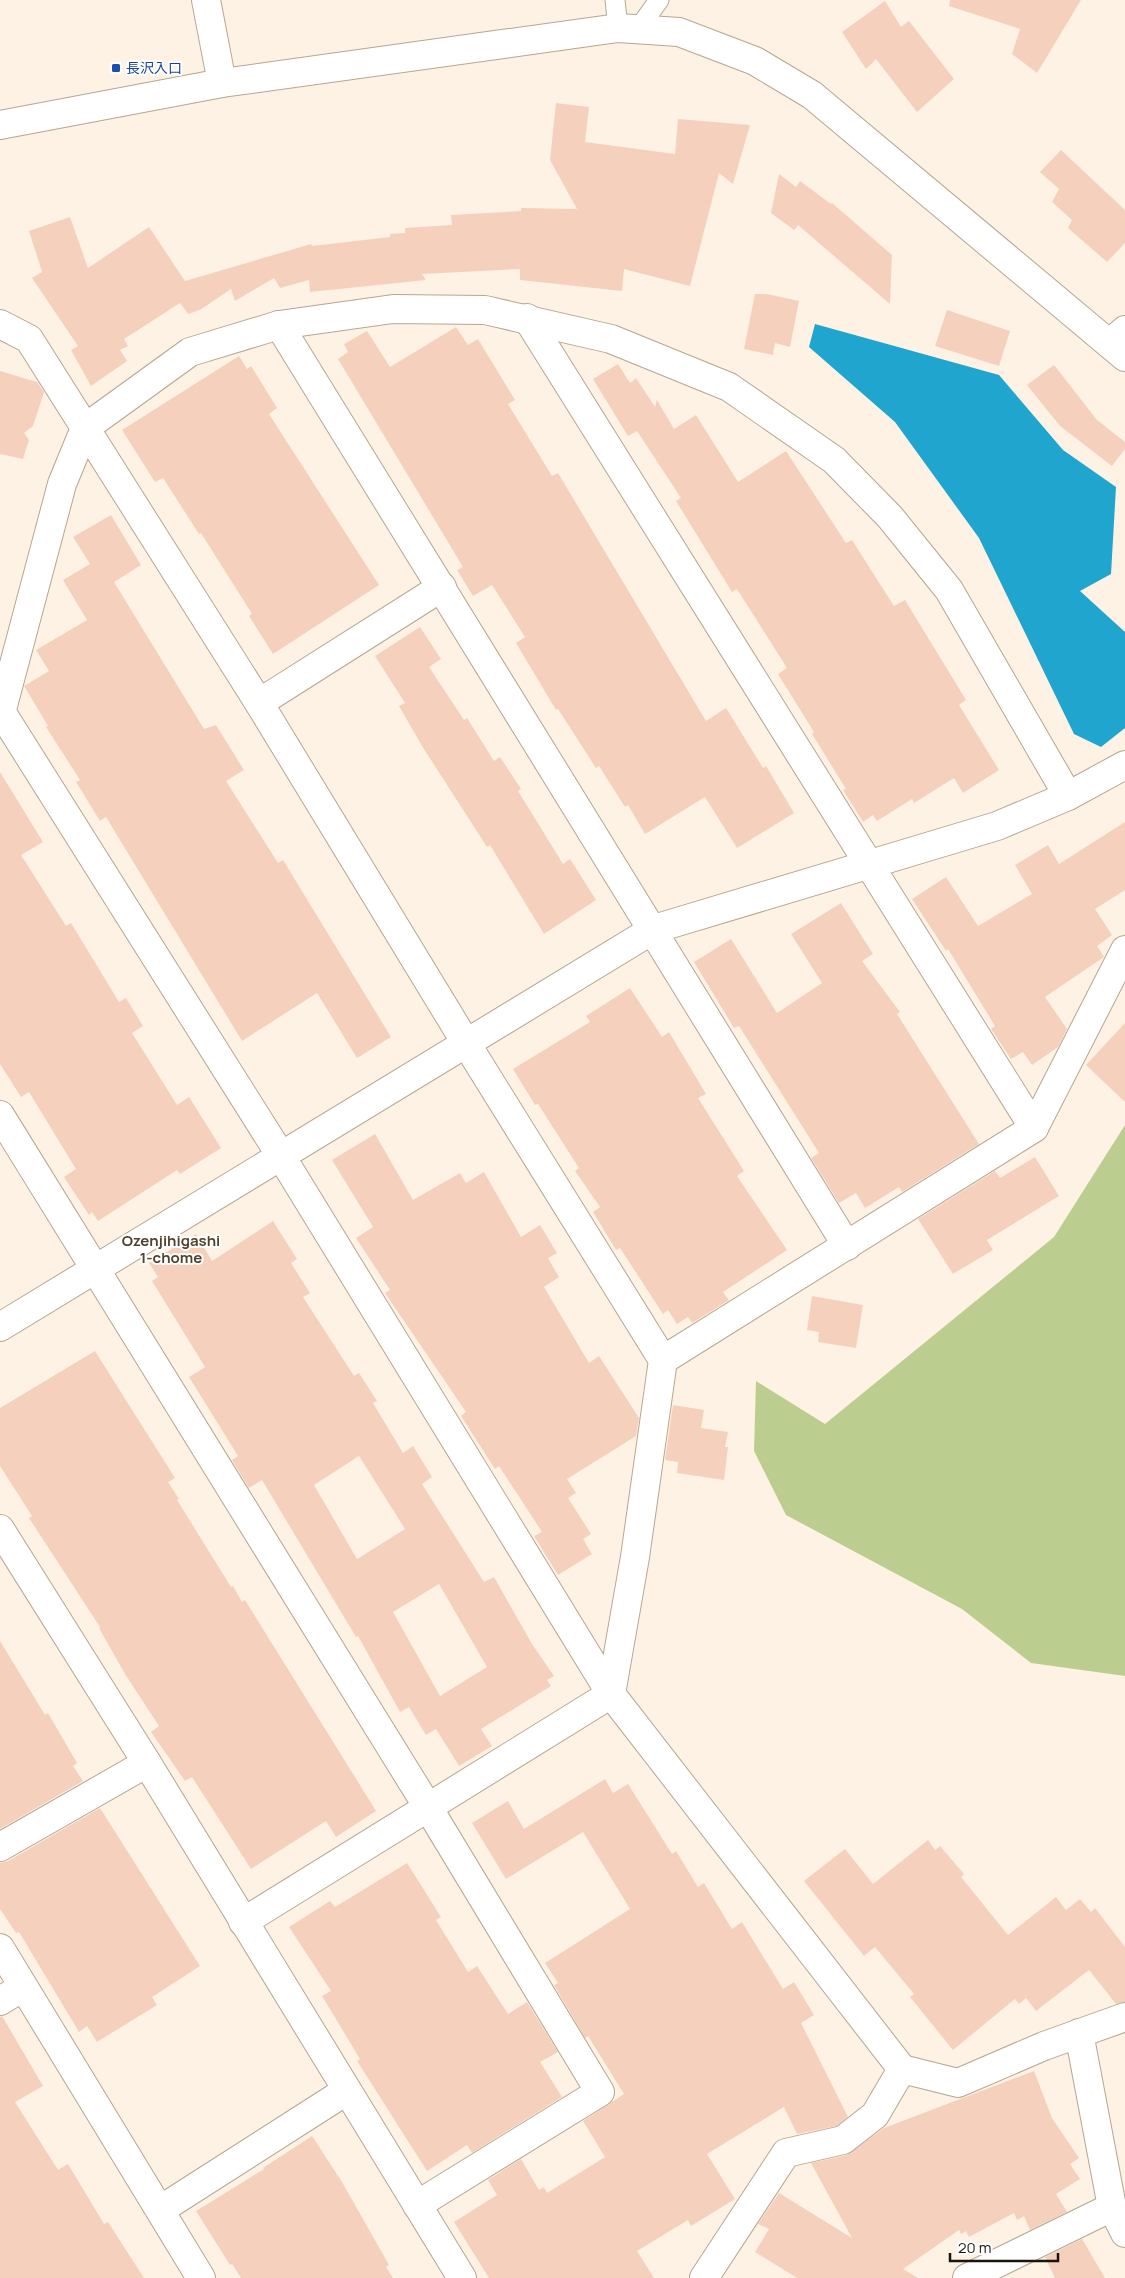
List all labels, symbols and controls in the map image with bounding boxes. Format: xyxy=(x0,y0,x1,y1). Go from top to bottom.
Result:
place label: 長沢入口 xyxy=(126,58,182,77)
marker: 長沢入口 xyxy=(110,62,122,74)
district label: Ozenjihigashi 1-chome xyxy=(122,1230,220,1268)
scale bar xyxy=(950,2230,1058,2262)
text: 20 m xyxy=(958,2237,991,2258)

